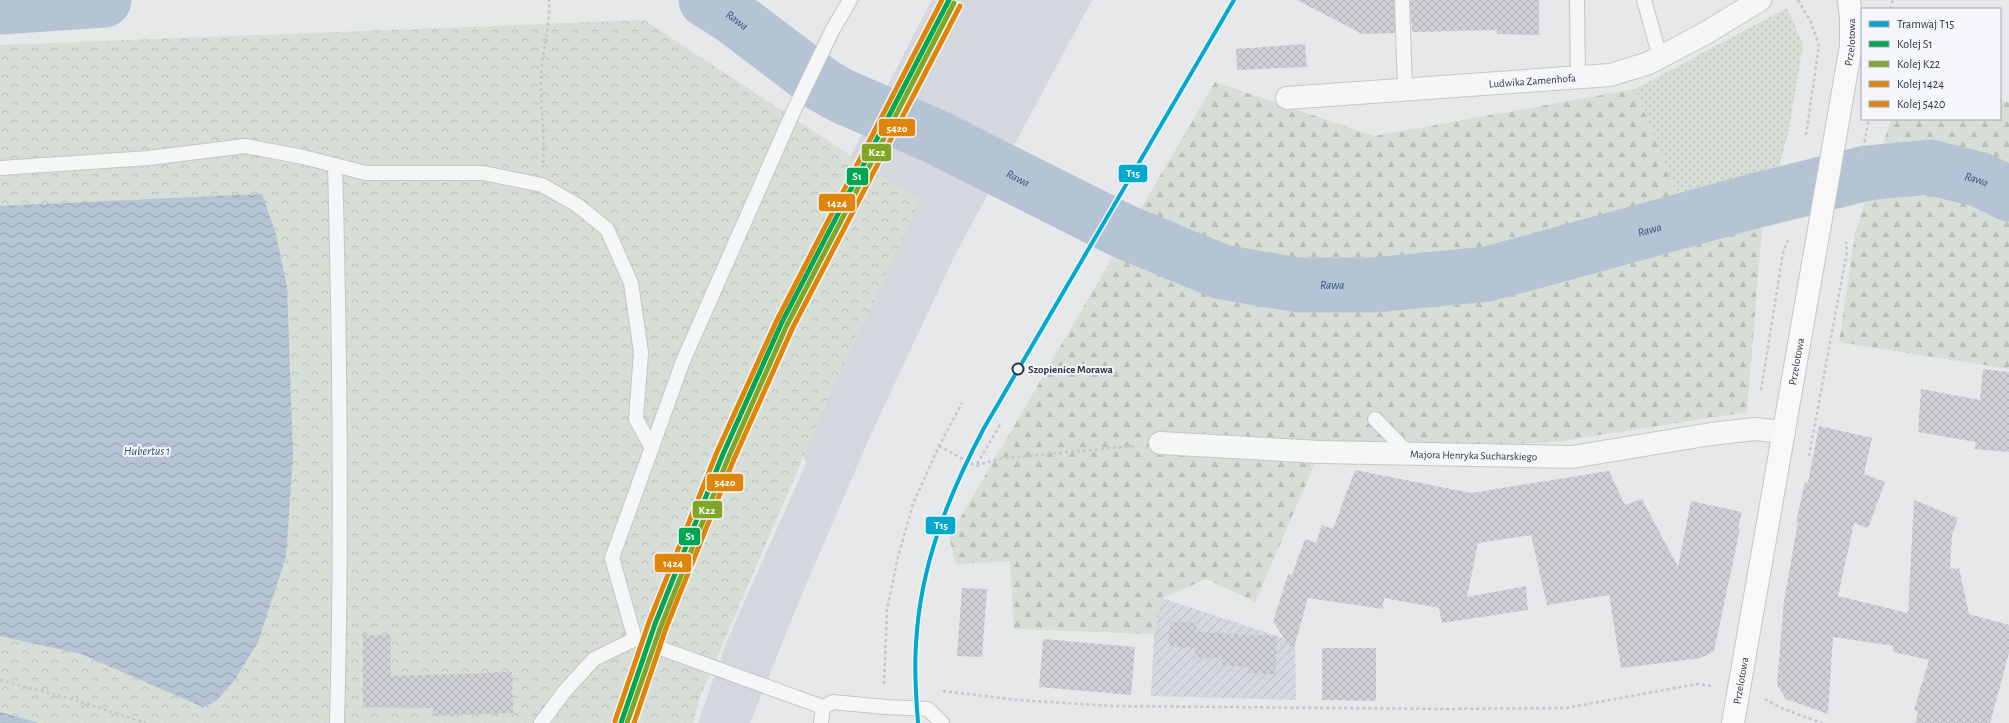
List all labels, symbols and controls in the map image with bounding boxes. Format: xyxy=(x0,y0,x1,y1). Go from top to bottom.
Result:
water label: Rawa xyxy=(724,8,750,32)
legend xyxy=(1861,8,2001,120)
street label: Przelotowa xyxy=(1843,18,1857,67)
text: Tramwaj T15 xyxy=(1897,18,1954,31)
text: Kolej S1 xyxy=(1897,38,1933,51)
text: Kolej K22 xyxy=(1897,58,1941,71)
street label: Ludwika Zamenhofa xyxy=(1488,72,1576,90)
text: Kolej 1424 xyxy=(1897,78,1944,91)
text: Kolej 5420 xyxy=(1897,98,1945,111)
line badge: 5420 xyxy=(878,118,916,137)
text: 5420 xyxy=(886,123,908,134)
line badge: K22 xyxy=(861,143,892,162)
text: K22 xyxy=(869,147,885,158)
line badge: T15 xyxy=(1118,164,1148,183)
line badge: S1 xyxy=(846,167,869,186)
water label: Rawa xyxy=(1004,167,1032,189)
text: T15 xyxy=(1126,168,1140,179)
water label: Rawa xyxy=(1963,170,1991,189)
text: S1 xyxy=(852,171,862,182)
line badge: 1424 xyxy=(818,193,856,212)
text: 1424 xyxy=(827,198,848,209)
water label: Rawa xyxy=(1636,221,1663,239)
water label: Rawa xyxy=(1320,279,1344,291)
street label: Przelotowa xyxy=(1787,337,1806,386)
marker: Szopienice Morawa xyxy=(1011,362,1025,376)
place label: Szopienice Morawa xyxy=(1028,364,1113,375)
water label: Hubertus 1 xyxy=(124,445,170,457)
street label: Majora Henryka Sucharskiego xyxy=(1410,449,1537,462)
line badge: 5420 xyxy=(706,473,744,492)
text: 5420 xyxy=(714,477,736,488)
line badge: K22 xyxy=(692,500,723,519)
text: K22 xyxy=(699,505,715,516)
line badge: T15 xyxy=(925,516,956,535)
text: T15 xyxy=(934,520,948,531)
line badge: S1 xyxy=(678,527,701,546)
text: S1 xyxy=(685,531,695,542)
line badge: 1424 xyxy=(654,553,692,573)
text: 1424 xyxy=(663,558,684,569)
street label: Przelotowa xyxy=(1731,656,1750,705)

